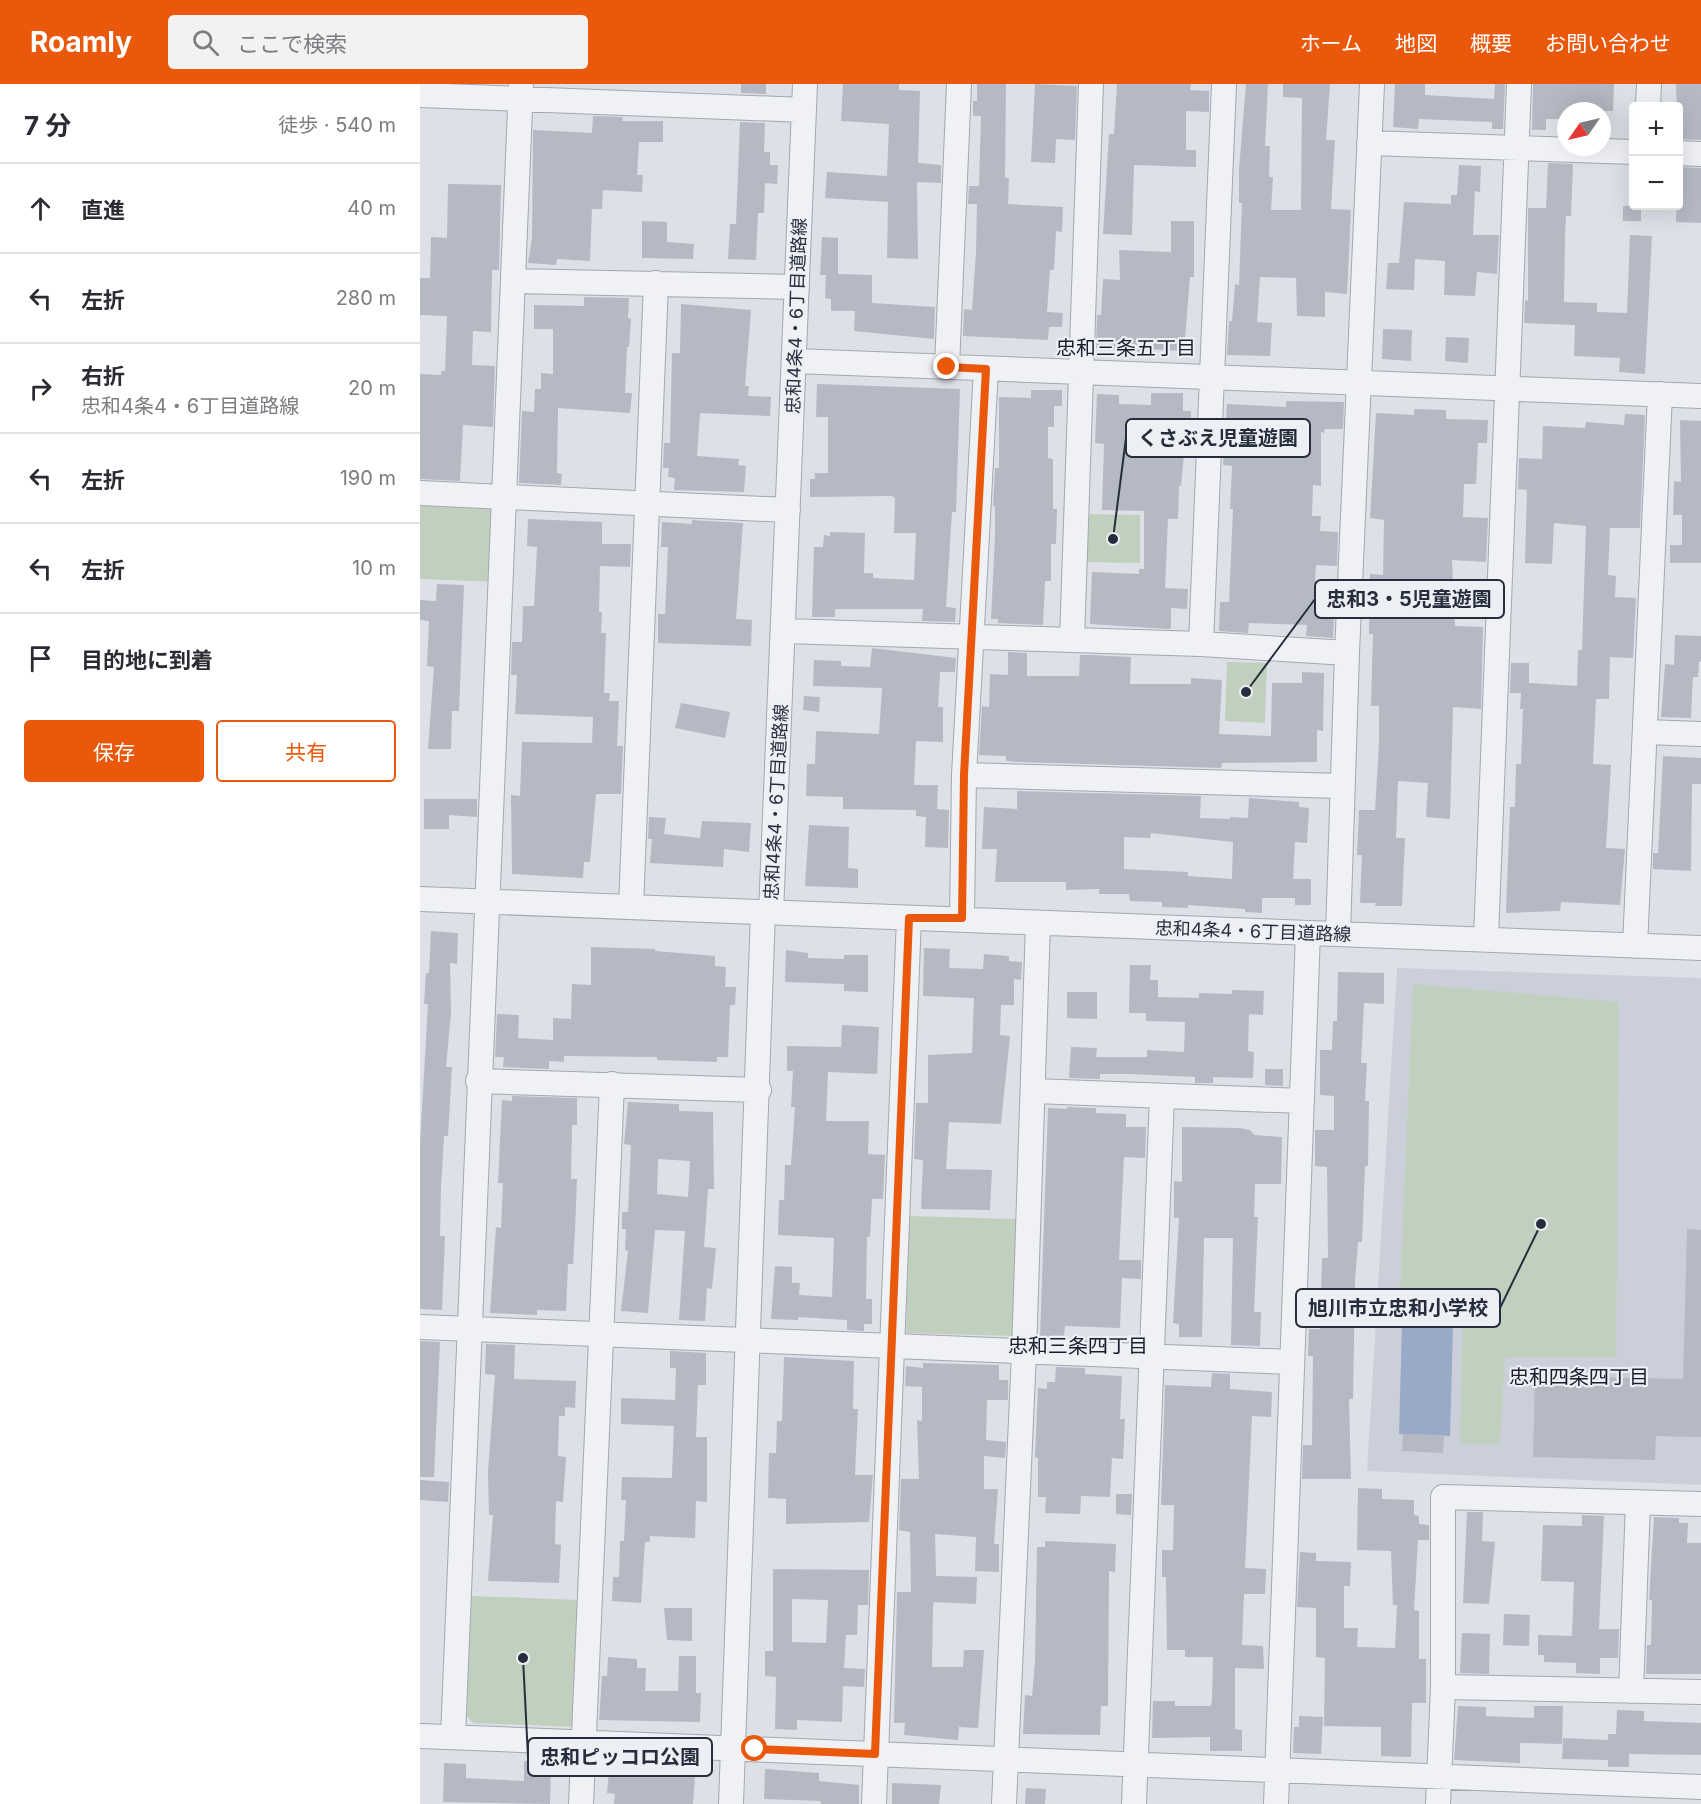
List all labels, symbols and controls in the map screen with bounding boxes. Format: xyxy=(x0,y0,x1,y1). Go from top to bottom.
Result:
search box xyxy=(168,15,588,69)
text: Roamly xyxy=(30,25,132,59)
icon: search xyxy=(189,26,222,59)
text: ここで検索 xyxy=(237,31,347,57)
text: ホーム xyxy=(1300,31,1362,56)
text: 地図 xyxy=(1395,31,1437,56)
text: 概要 xyxy=(1470,31,1512,56)
text: お問い合わせ xyxy=(1545,31,1671,56)
north arrow xyxy=(1557,102,1611,156)
map controls xyxy=(1629,102,1683,210)
button: + xyxy=(1629,102,1683,156)
text: 7 分 xyxy=(24,110,71,141)
text: 徒歩 · 540 m xyxy=(278,113,396,137)
button: − xyxy=(1629,156,1683,210)
icon: ahead xyxy=(24,192,57,225)
text: 40 m xyxy=(347,196,396,220)
text: 直進 xyxy=(81,197,125,223)
street label: 忠和4条4・6丁目道路線 xyxy=(782,217,810,415)
icon: left xyxy=(24,282,57,315)
text: 280 m xyxy=(336,286,396,310)
text: 左折 xyxy=(81,287,125,313)
district label: 忠和三条五丁目 xyxy=(1056,336,1196,360)
route end xyxy=(933,353,959,379)
text: 右折 xyxy=(81,363,125,389)
icon: right xyxy=(24,372,57,405)
text: 20 m xyxy=(348,376,396,400)
text: 忠和4条4・6丁目道路線 xyxy=(81,394,299,418)
callout: くさぶえ児童遊園 xyxy=(1126,419,1310,457)
text: くさぶえ児童遊園 xyxy=(1138,426,1298,450)
icon: left xyxy=(24,462,57,495)
text: 190 m xyxy=(340,466,396,490)
text: 左折 xyxy=(81,467,125,493)
icon: left xyxy=(24,552,57,585)
text: 10 m xyxy=(352,556,396,580)
text: 左折 xyxy=(81,557,125,583)
callout: 忠和3・5児童遊園 xyxy=(1315,580,1504,618)
text: 忠和3・5児童遊園 xyxy=(1326,587,1492,611)
icon: arrive xyxy=(24,642,57,675)
text: 目的地に到着 xyxy=(81,647,213,673)
street label: 忠和4条4・6丁目道路線 xyxy=(760,703,792,901)
button: 保存 xyxy=(24,720,204,782)
button: 共有 xyxy=(216,720,396,782)
street label: 忠和4条4・6丁目道路線 xyxy=(1154,917,1352,945)
callout: 旭川市立忠和小学校 xyxy=(1296,1289,1500,1327)
text: 旭川市立忠和小学校 xyxy=(1308,1296,1488,1320)
district label: 忠和三条四丁目 xyxy=(1008,1334,1148,1358)
district label: 忠和四条四丁目 xyxy=(1509,1365,1649,1389)
route start xyxy=(741,1735,767,1761)
callout: 忠和ピッコロ公園 xyxy=(528,1738,712,1776)
text: 忠和ピッコロ公園 xyxy=(540,1745,700,1769)

